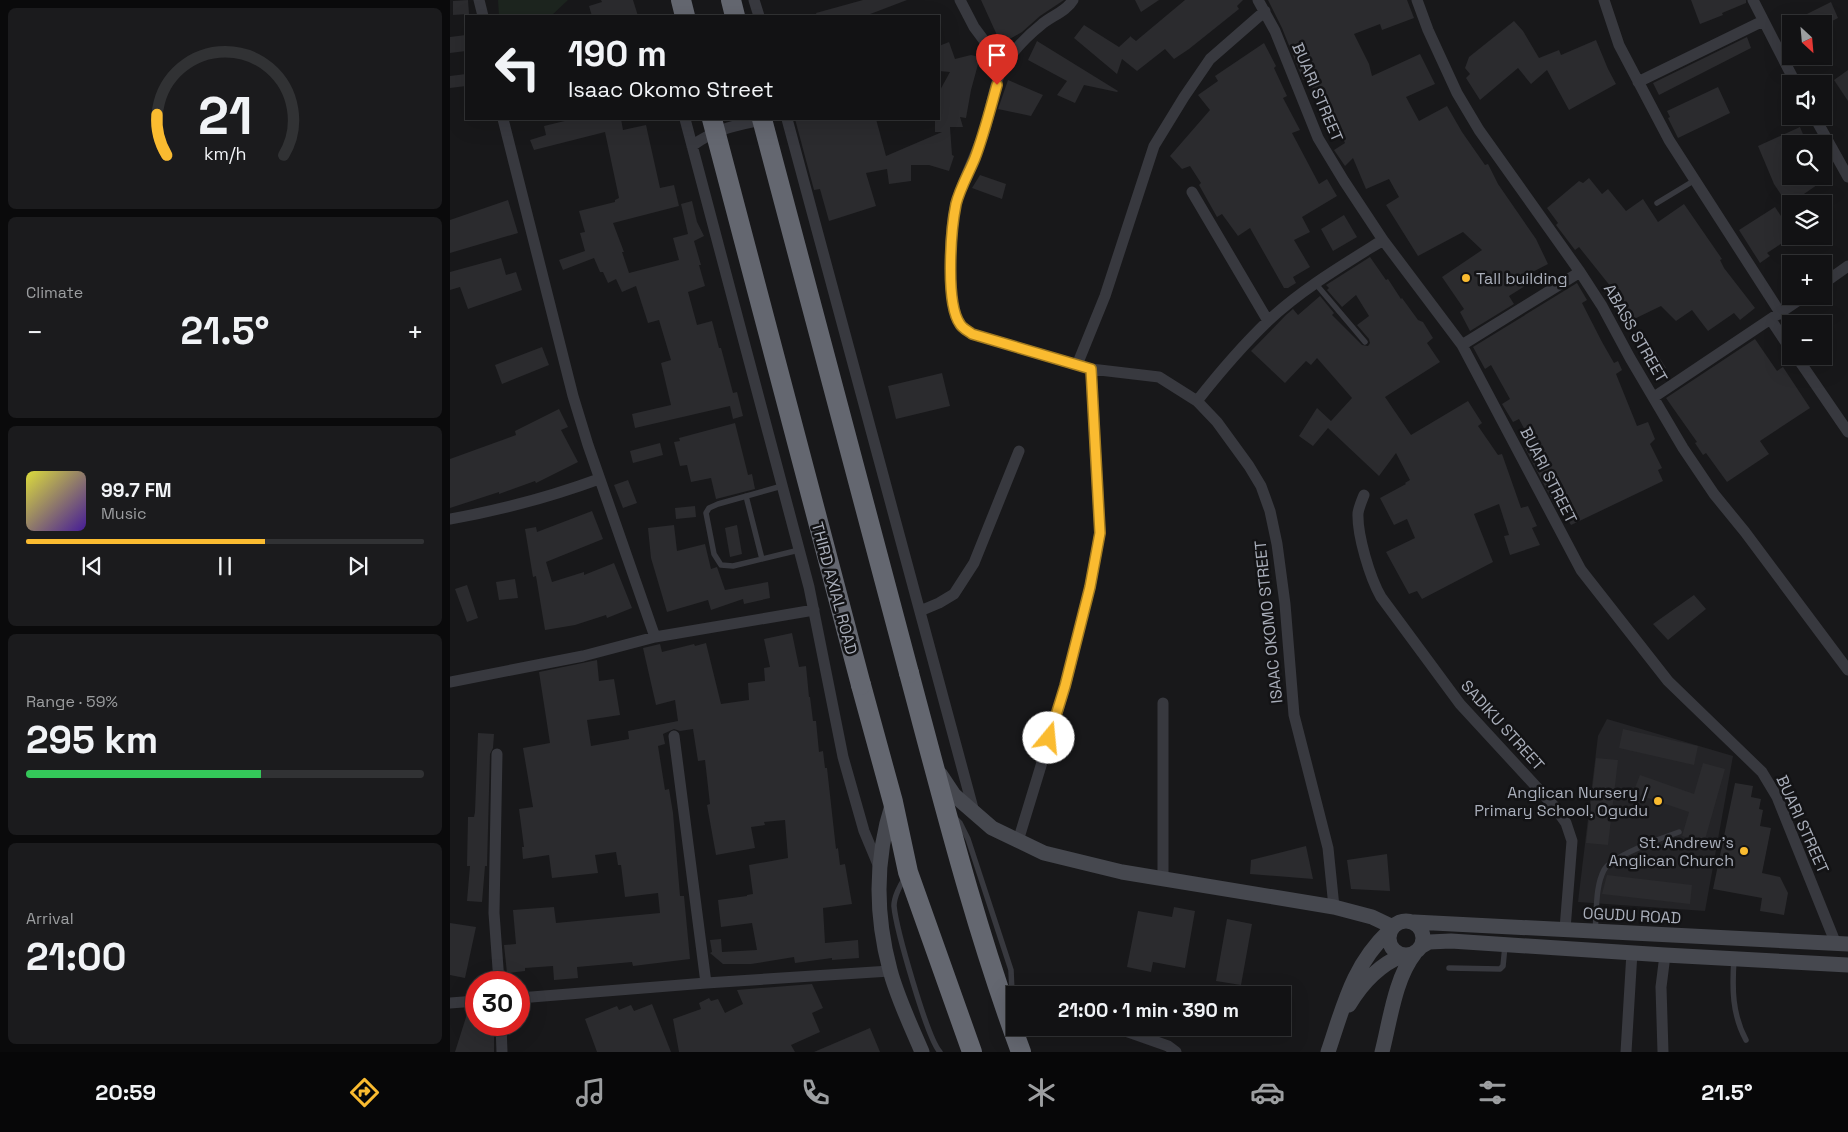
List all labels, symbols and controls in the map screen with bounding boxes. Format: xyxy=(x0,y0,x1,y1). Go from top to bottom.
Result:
north arrow xyxy=(1782,15,1832,65)
map controls xyxy=(1782,15,1832,365)
text: 190 m xyxy=(568,32,667,76)
pin xyxy=(976,34,1018,85)
icon: left xyxy=(485,35,550,100)
street label: BUARI STREET xyxy=(1287,40,1348,145)
icon: arrive xyxy=(983,41,1011,69)
text: Isaac Okomo Street xyxy=(568,75,774,103)
button: sound xyxy=(1782,75,1832,125)
text: 21 xyxy=(198,83,252,149)
button: search xyxy=(1782,135,1832,185)
text: km/h xyxy=(204,142,246,165)
button: layers xyxy=(1782,195,1832,245)
button: + xyxy=(1782,255,1832,305)
place label: Tall building xyxy=(1476,268,1567,289)
marker: Tall building xyxy=(1460,272,1472,284)
street label: ABASS STREET xyxy=(1599,280,1672,386)
text: Climate xyxy=(26,282,83,303)
text: 21.5° xyxy=(181,307,269,355)
text: − xyxy=(26,314,43,350)
text: + xyxy=(407,314,424,350)
button: − xyxy=(1782,315,1832,365)
street label: BUARI STREET xyxy=(1515,423,1582,527)
text: 99.7 FM xyxy=(101,478,172,503)
text: Music xyxy=(101,503,147,524)
street label: THIRD AXIAL ROAD xyxy=(807,520,862,657)
street label: ISAAC OKOMO STREET xyxy=(1250,539,1287,704)
icon: previous xyxy=(78,552,106,580)
icon: pause xyxy=(211,552,239,580)
icon: next xyxy=(344,552,372,580)
street label: SADIKU STREET xyxy=(1456,676,1549,775)
text: Range · 59% xyxy=(26,691,118,712)
position arrow xyxy=(1022,711,1074,763)
text: 295 km xyxy=(26,716,158,764)
street label: BUARI STREET xyxy=(1772,772,1834,877)
place label: Anglican Nursery / Primary School, Ogudu xyxy=(1474,782,1648,821)
marker: Anglican Nursery / Primary School, Ogudu xyxy=(1652,795,1664,807)
place label: St. Andrew's Anglican Church xyxy=(1608,832,1734,871)
marker: St. Andrew's Anglican Church xyxy=(1738,845,1750,857)
street label: OGUDU ROAD xyxy=(1582,902,1682,929)
text: Arrival xyxy=(26,908,74,929)
text: 21:00 xyxy=(26,933,126,981)
speed limit sign: 30 xyxy=(465,971,530,1036)
text: 21:00 · 1 min · 390 m xyxy=(1058,998,1239,1023)
icon: directions xyxy=(347,1075,382,1110)
icon: music xyxy=(573,1075,608,1110)
icon: phone xyxy=(798,1075,833,1110)
icon: climate xyxy=(1024,1075,1059,1110)
icon: car xyxy=(1250,1075,1285,1110)
icon: filters xyxy=(1475,1075,1510,1110)
text: 20:59 xyxy=(95,1078,156,1106)
text: 21.5° xyxy=(1701,1078,1753,1106)

